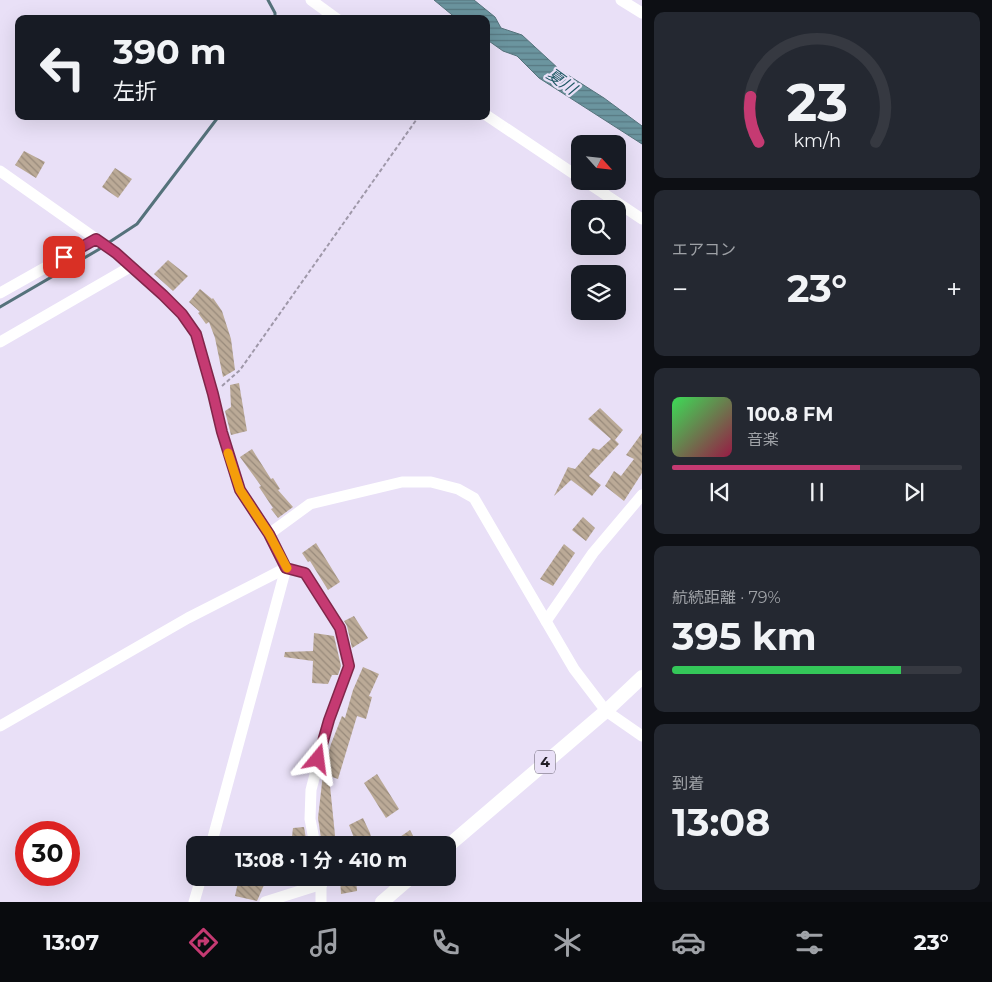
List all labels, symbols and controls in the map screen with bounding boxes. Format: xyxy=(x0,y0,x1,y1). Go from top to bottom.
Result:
text: 390 m xyxy=(113,30,226,73)
icon: left xyxy=(30,35,95,100)
water label: 夏川 xyxy=(543,64,582,100)
text: 23 xyxy=(786,71,848,134)
text: 左折 xyxy=(113,78,157,105)
text: km/h xyxy=(793,130,841,151)
north arrow xyxy=(571,135,626,190)
map controls xyxy=(571,135,626,320)
button: search xyxy=(571,200,626,255)
pin xyxy=(43,236,85,278)
text: エアコン xyxy=(672,240,736,259)
icon: arrive xyxy=(50,243,78,271)
button: layers xyxy=(571,265,626,320)
text: 23° xyxy=(787,265,847,312)
text: − xyxy=(672,272,688,306)
text: + xyxy=(946,272,962,306)
text: 100.8 FM xyxy=(747,403,833,426)
text: 音楽 xyxy=(747,430,779,449)
icon: previous xyxy=(706,478,734,506)
icon: pause xyxy=(803,478,831,506)
icon: next xyxy=(900,478,928,506)
text: 航続距離 · 79% xyxy=(672,588,781,607)
text: 395 km xyxy=(672,613,817,660)
position arrow xyxy=(291,732,343,784)
road number: 4 xyxy=(535,750,555,774)
text: 到着 xyxy=(672,774,704,793)
text: 13:08 xyxy=(672,799,770,846)
speed limit sign: 30 xyxy=(15,821,80,886)
text: 13:08 · 1 分 · 410 m xyxy=(235,849,407,872)
icon: directions xyxy=(186,925,221,960)
icon: music xyxy=(307,925,342,960)
icon: phone xyxy=(428,925,463,960)
icon: climate xyxy=(550,925,585,960)
icon: car xyxy=(671,925,706,960)
icon: filters xyxy=(792,925,827,960)
text: 13:07 xyxy=(43,929,99,956)
text: 23° xyxy=(914,929,949,956)

